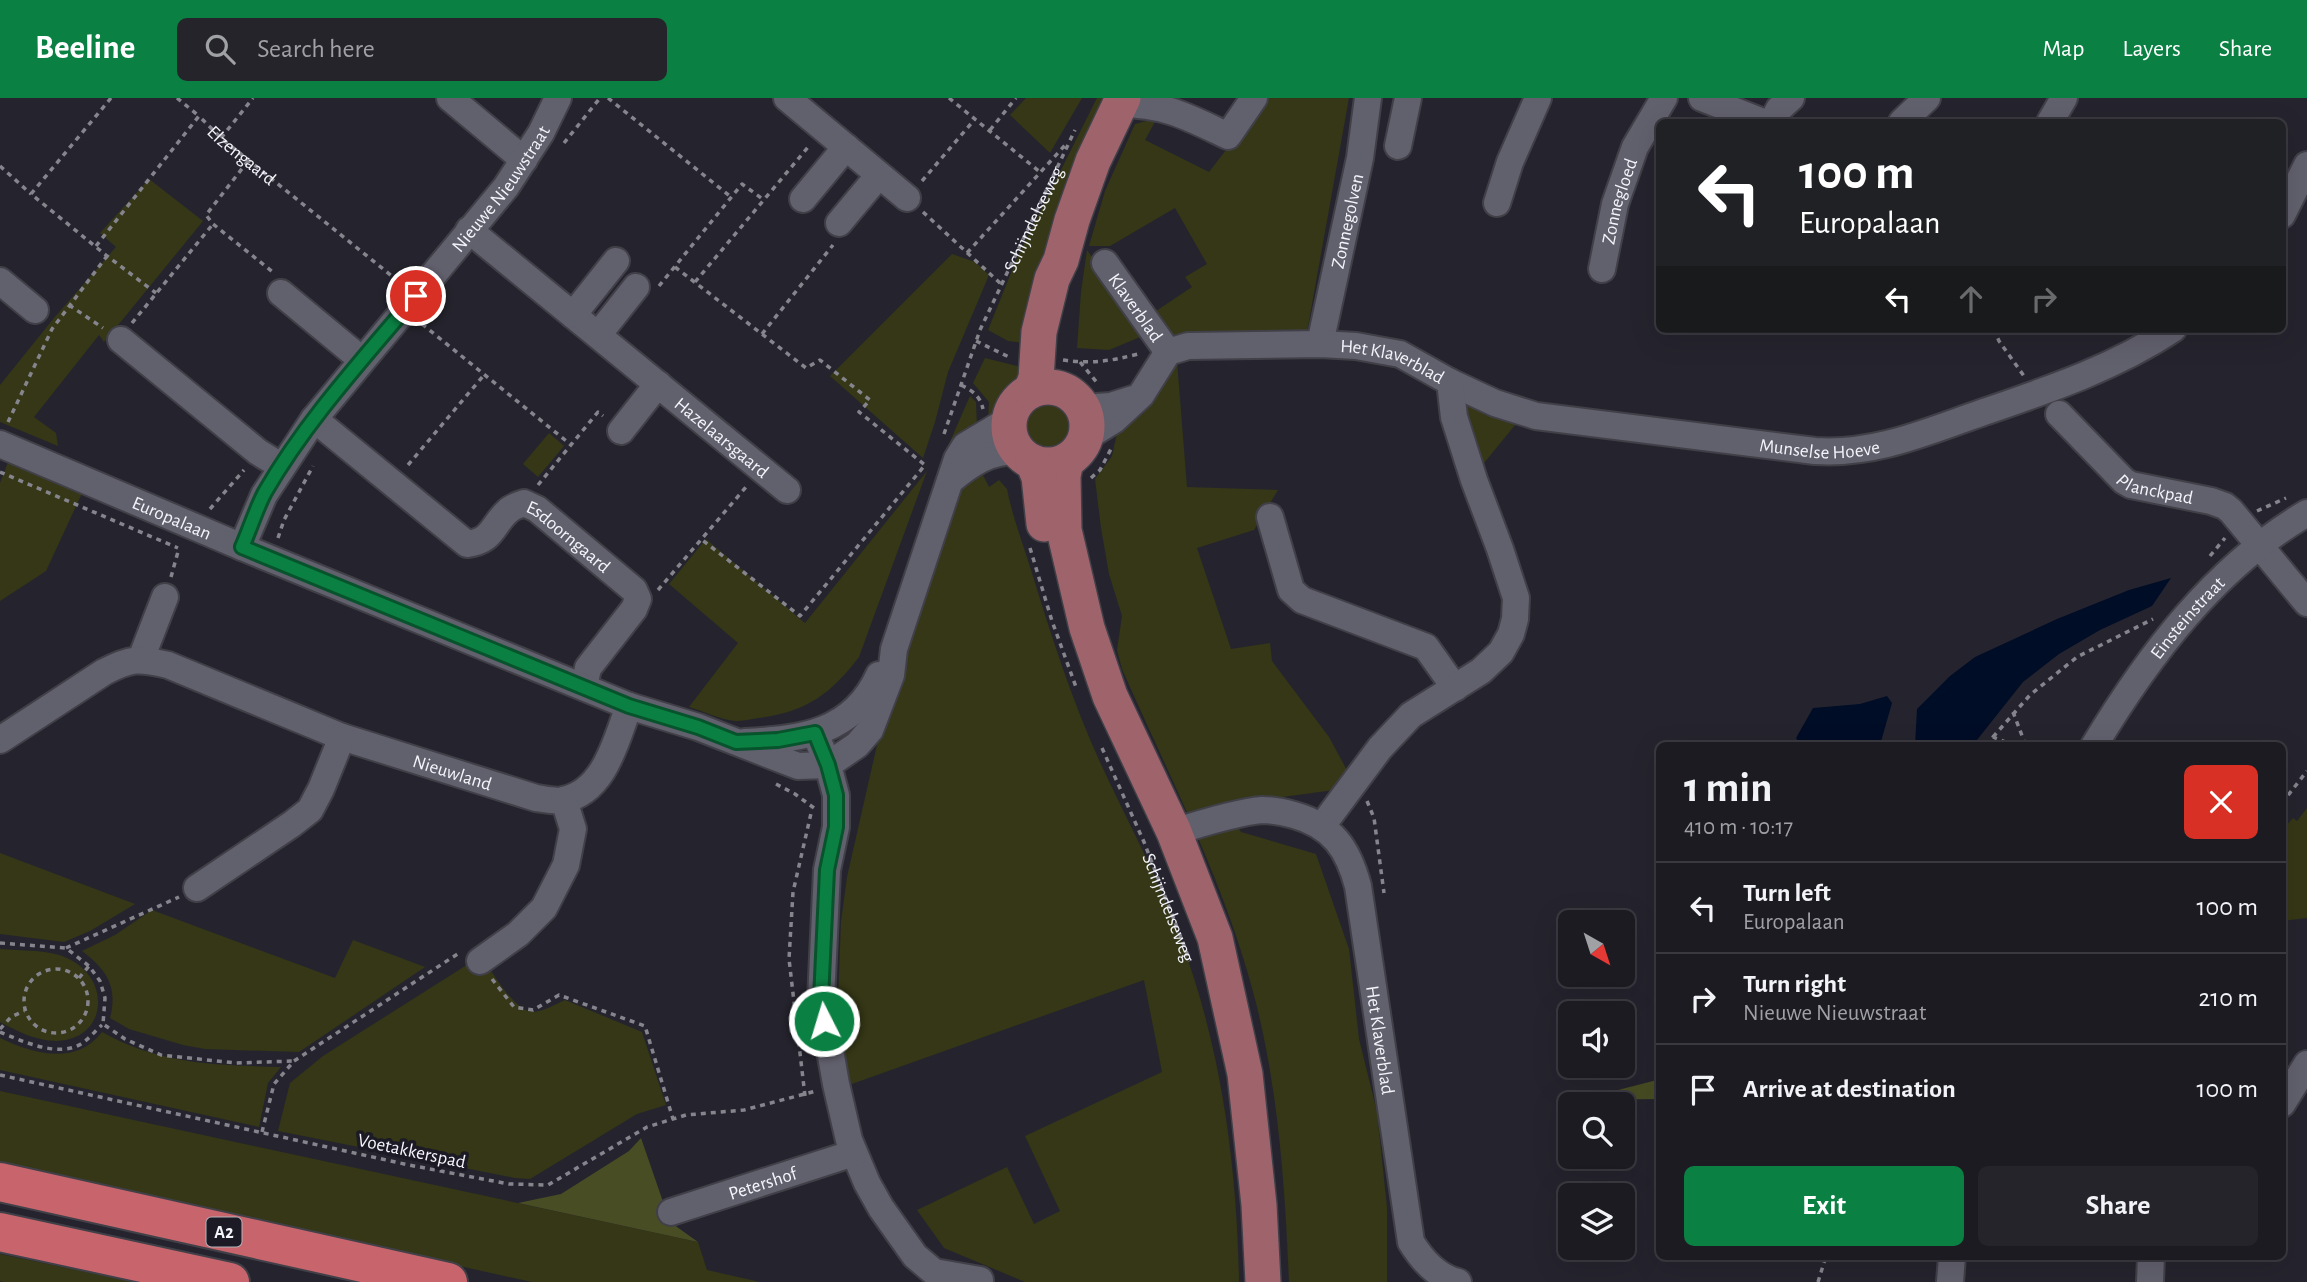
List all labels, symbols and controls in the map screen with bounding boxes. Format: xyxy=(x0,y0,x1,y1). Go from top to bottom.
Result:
search box xyxy=(177,18,667,81)
icon: search xyxy=(201,30,239,68)
text: Beeline xyxy=(35,32,135,65)
text: Search here xyxy=(257,36,375,62)
text: Map xyxy=(2042,37,2084,61)
text: Layers xyxy=(2122,37,2181,61)
text: Share xyxy=(2219,37,2272,61)
street label: Elzengaard xyxy=(203,122,279,190)
street label: Nieuwe Nieuwstraat xyxy=(449,123,554,256)
icon: left xyxy=(1684,147,1775,238)
text: 100 m xyxy=(1799,149,1915,198)
street label: Zonnegloed xyxy=(1599,156,1641,246)
street label: Schijndelseweg xyxy=(1001,163,1068,276)
street label: Zonnegolven xyxy=(1329,172,1367,270)
text: Europalaan xyxy=(1799,207,1941,239)
pin xyxy=(386,266,446,326)
street label: Klaverblad xyxy=(1104,270,1166,346)
icon: arrive xyxy=(397,277,435,315)
icon: left xyxy=(1879,280,1917,318)
icon: ahead xyxy=(1952,280,1990,318)
icon: right xyxy=(2025,280,2063,318)
street label: Het Klaverblad xyxy=(1340,337,1447,388)
street label: Hazelaarsgaard xyxy=(671,394,772,482)
street label: Munselse Hoeve xyxy=(1758,436,1882,463)
street label: Planckpad xyxy=(2112,471,2195,508)
street label: Europalaan xyxy=(129,493,214,544)
street label: Esdoorngaard xyxy=(523,498,614,577)
street label: Einsteinstraat xyxy=(2147,574,2229,663)
street label: Nieuwland xyxy=(410,752,494,795)
button: close xyxy=(2184,765,2258,839)
text: 1 min xyxy=(1684,767,1773,809)
text: 410 m · 10:17 xyxy=(1684,816,1793,839)
street label: Schijndelseweg xyxy=(1138,851,1198,966)
text: Turn left xyxy=(1743,880,1831,906)
icon: left xyxy=(1684,889,1722,927)
text: 100 m xyxy=(2197,894,2258,920)
north arrow xyxy=(1558,910,1634,987)
map controls xyxy=(1558,910,1635,1260)
text: Europalaan xyxy=(1743,911,1845,934)
text: Turn right xyxy=(1743,971,1846,997)
icon: right xyxy=(1684,980,1722,1018)
position arrow xyxy=(787,984,861,1058)
street label: Het Klaverblad xyxy=(1362,984,1397,1096)
text: 210 m xyxy=(2198,985,2258,1011)
button: sound xyxy=(1558,1001,1635,1078)
text: Nieuwe Nieuwstraat xyxy=(1743,1002,1926,1025)
icon: arrive xyxy=(1684,1071,1722,1109)
text: Arrive at destination xyxy=(1743,1076,1956,1102)
text: 100 m xyxy=(2197,1076,2258,1102)
button: search xyxy=(1558,1092,1635,1169)
street label: Voetakkerspad xyxy=(356,1131,468,1172)
street label: Petershof xyxy=(727,1164,800,1204)
button: Exit xyxy=(1684,1166,1964,1246)
button: Share xyxy=(1978,1166,2258,1246)
button: layers xyxy=(1558,1183,1635,1260)
road number: A2 xyxy=(206,1218,242,1246)

